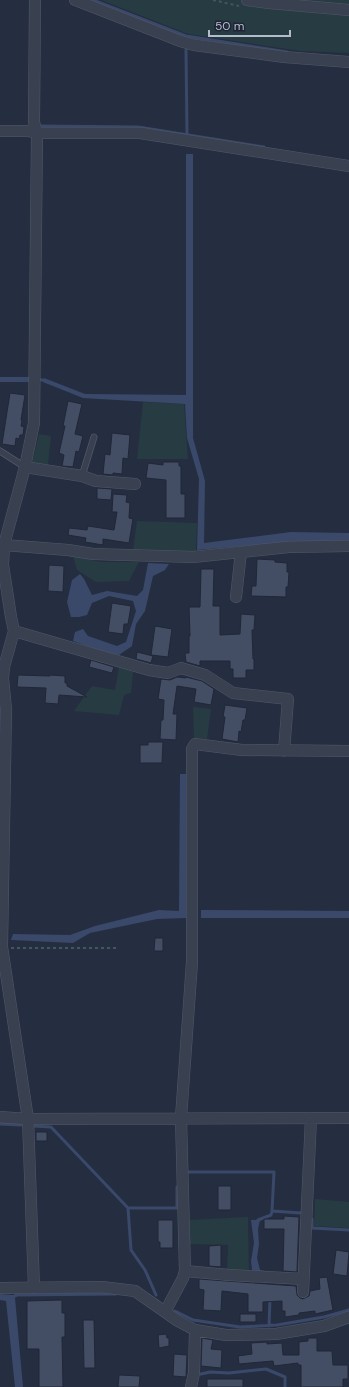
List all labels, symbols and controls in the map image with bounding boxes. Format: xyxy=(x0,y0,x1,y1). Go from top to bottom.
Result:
scale bar xyxy=(209,12,290,38)
text: 50 m xyxy=(215,18,244,34)

